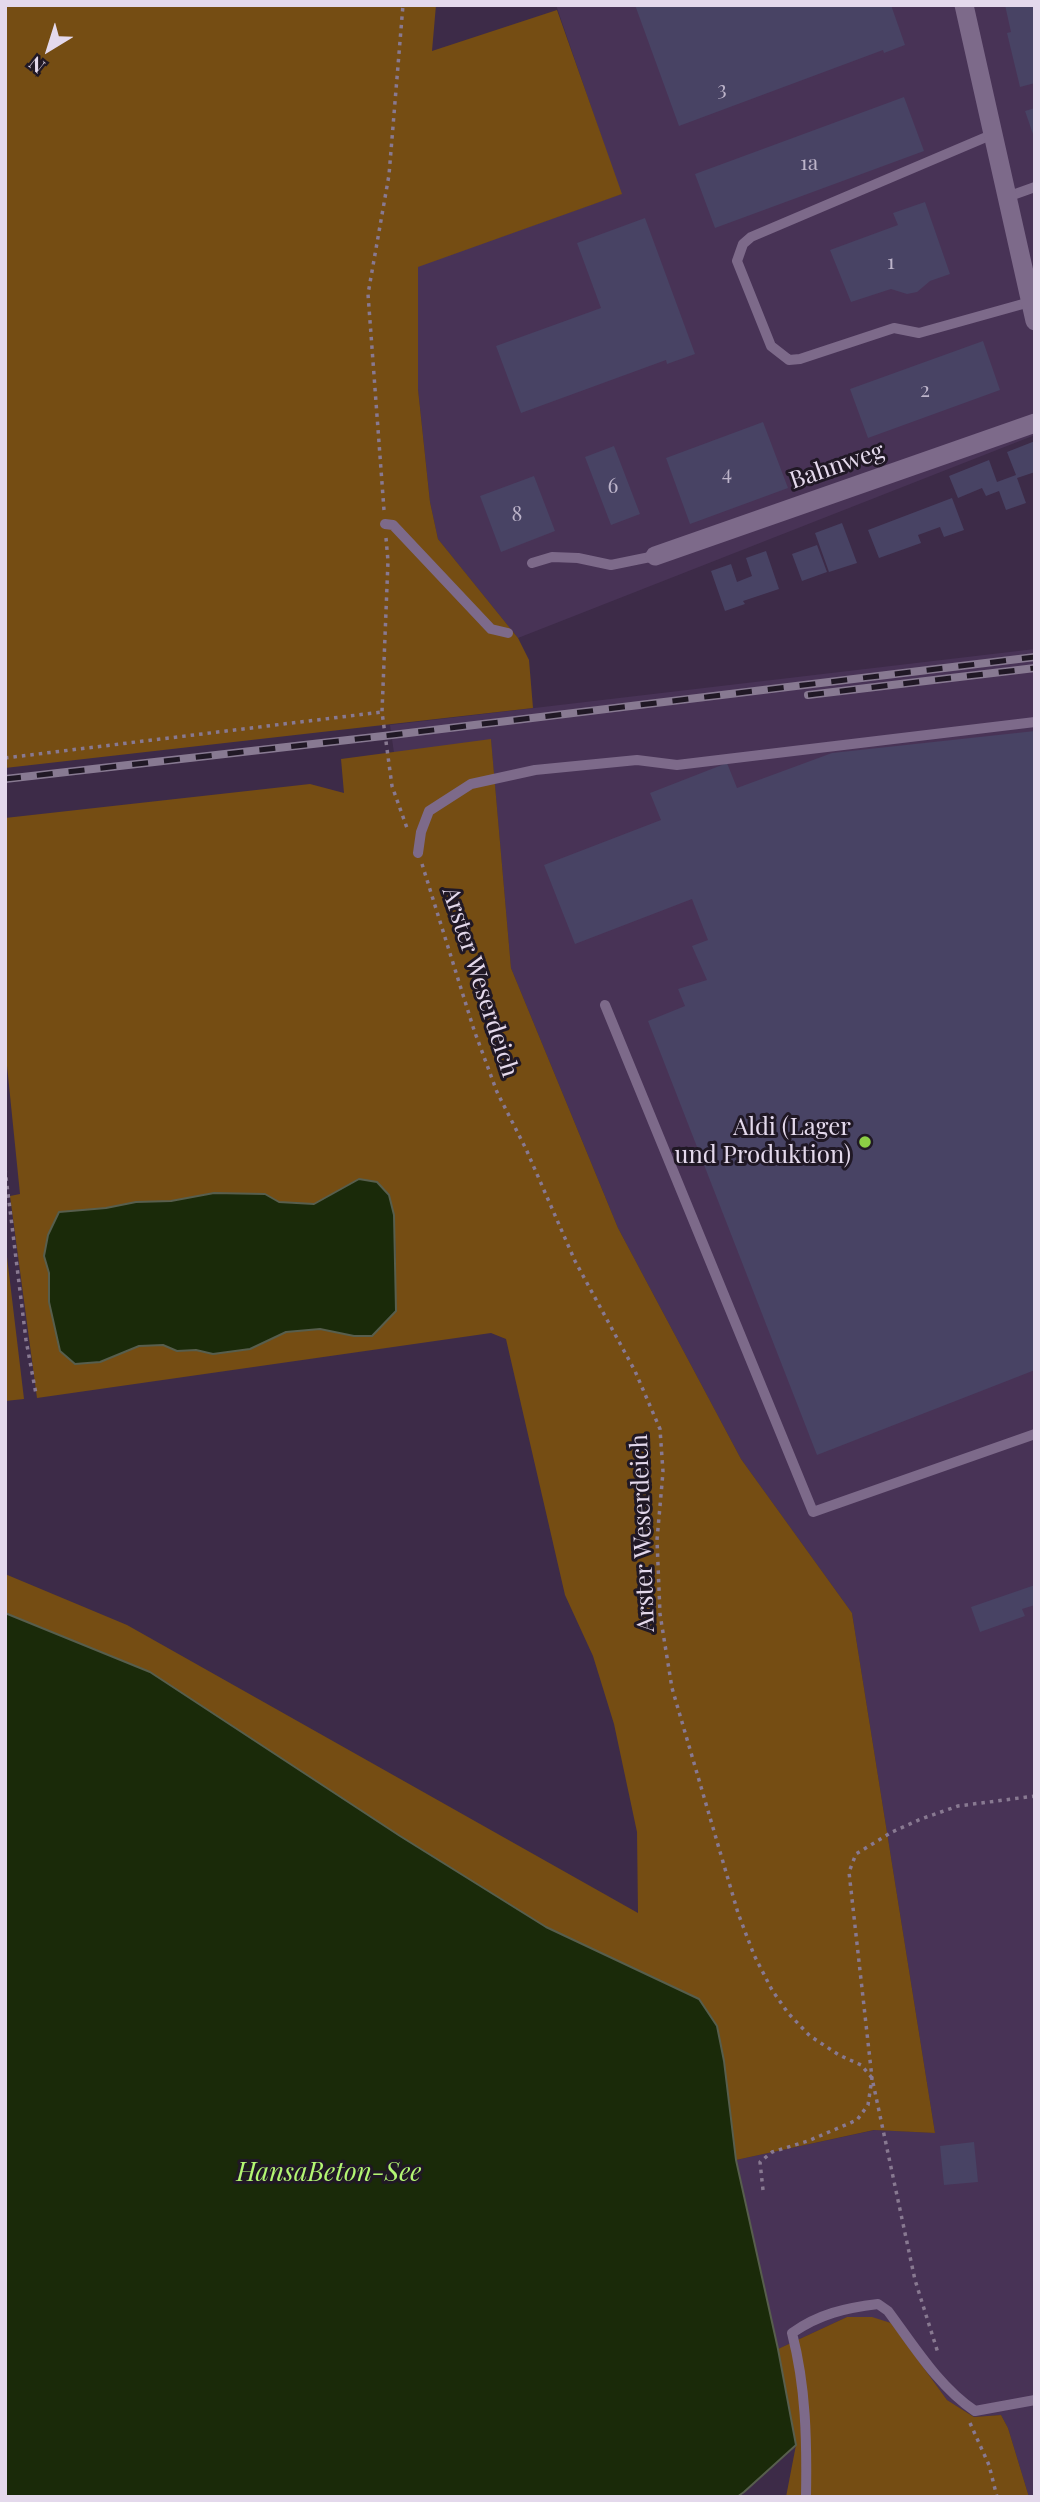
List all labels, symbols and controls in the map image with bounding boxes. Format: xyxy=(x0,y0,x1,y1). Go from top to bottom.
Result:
north arrow xyxy=(14,14,84,84)
text: N xyxy=(23,51,49,80)
house number: 3 xyxy=(717,76,727,102)
house number: 1a xyxy=(800,150,818,176)
house number: 1 xyxy=(887,249,895,275)
house number: 2 xyxy=(920,377,930,403)
street label: Bahnweg xyxy=(786,436,888,496)
house number: 4 xyxy=(722,460,732,486)
house number: 6 xyxy=(608,473,618,499)
house number: 8 xyxy=(512,501,522,527)
street label: Arster Weserdeich xyxy=(436,883,524,1081)
place label: Aldi (Lager und Produktion) xyxy=(675,1114,851,1170)
marker: Aldi (Lager und Produktion) xyxy=(857,1134,873,1150)
street label: Arster Weserdeich xyxy=(625,1434,661,1632)
water label: HansaBeton-See xyxy=(236,2157,422,2189)

